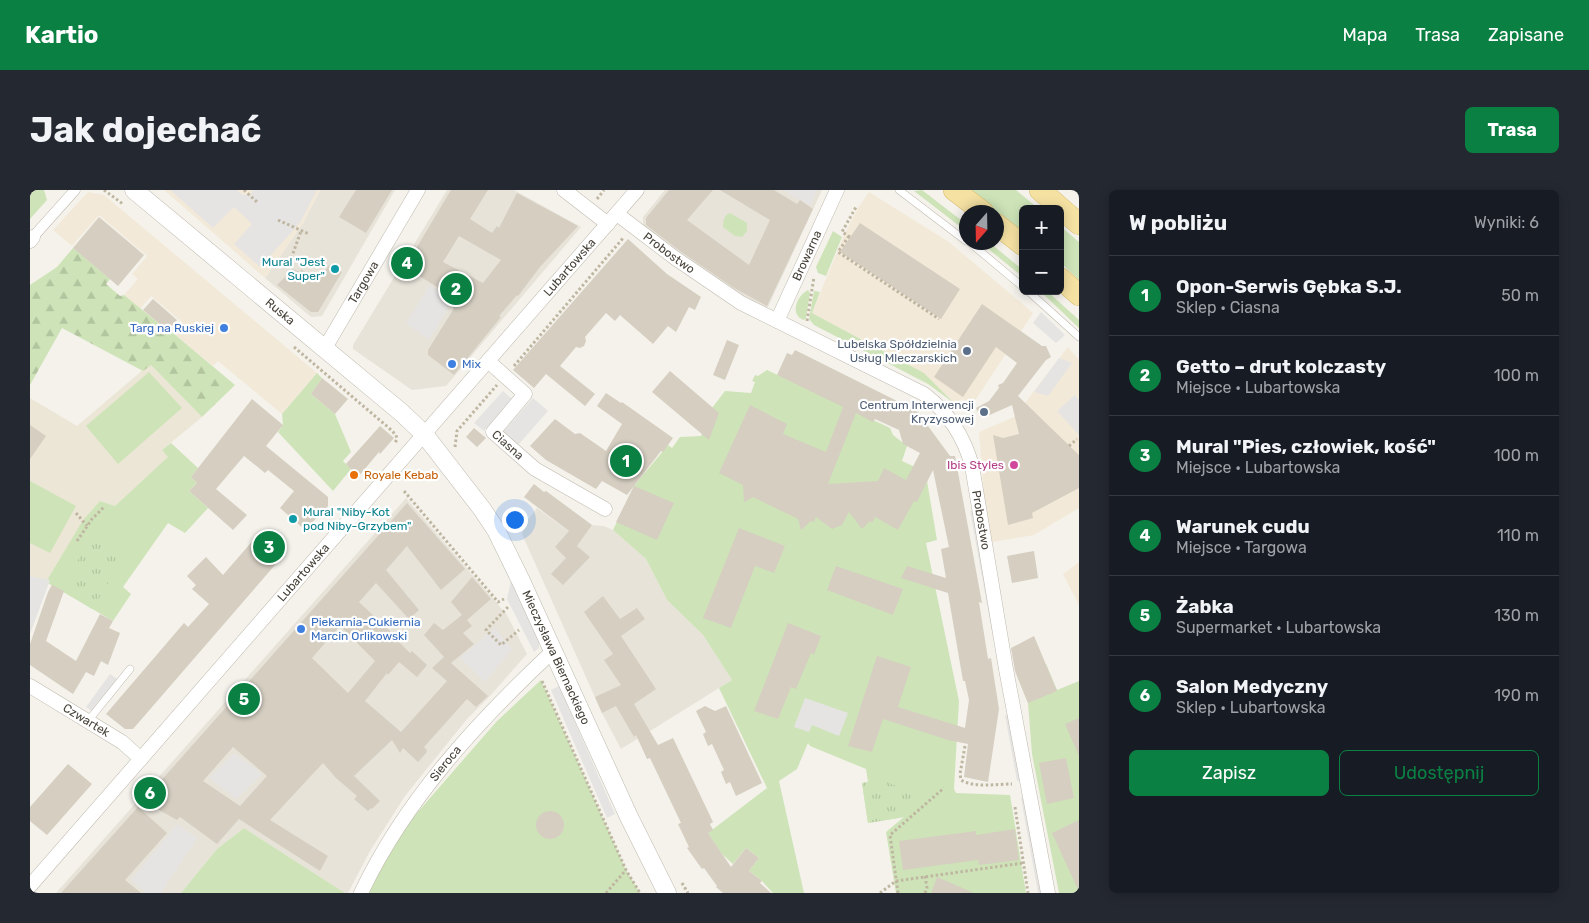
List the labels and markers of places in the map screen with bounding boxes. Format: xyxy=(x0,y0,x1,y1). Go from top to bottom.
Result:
pin: 4 xyxy=(391,244,423,282)
place label: Mural "Jest Super" xyxy=(262,255,325,283)
marker: Mural "Jest Super" xyxy=(329,263,341,275)
pin: 2 xyxy=(440,270,472,308)
place label: Targ na Ruskiej xyxy=(130,321,214,335)
marker: Targ na Ruskiej xyxy=(218,322,230,334)
place label: Lubelska Spółdzielnia Usług Mleczarskich xyxy=(837,337,957,365)
marker: Lubelska Spółdzielnia Usług Mleczarskich xyxy=(961,345,973,357)
place label: Mix xyxy=(462,357,481,371)
marker: Mix xyxy=(446,358,458,370)
place label: Centrum Interwencji Kryzysowej xyxy=(860,398,974,426)
marker: Centrum Interwencji Kryzysowej xyxy=(978,406,990,418)
pin: 1 xyxy=(610,442,642,480)
place label: Ibis Styles xyxy=(947,458,1004,472)
marker: Ibis Styles xyxy=(1008,459,1020,471)
place label: Royale Kebab xyxy=(364,468,439,482)
marker: Royale Kebab xyxy=(348,469,360,481)
place label: Mural "Niby-Kot pod Niby-Grzybem" xyxy=(303,505,412,533)
marker: Mural "Niby-Kot pod Niby-Grzybem" xyxy=(287,513,299,525)
pin: 3 xyxy=(253,528,285,566)
place label: Piekarnia-Cukiernia Marcin Orlikowski xyxy=(311,615,421,643)
marker: Piekarnia-Cukiernia Marcin Orlikowski xyxy=(295,623,307,635)
pin: 5 xyxy=(228,680,260,718)
pin: 6 xyxy=(134,774,166,812)

